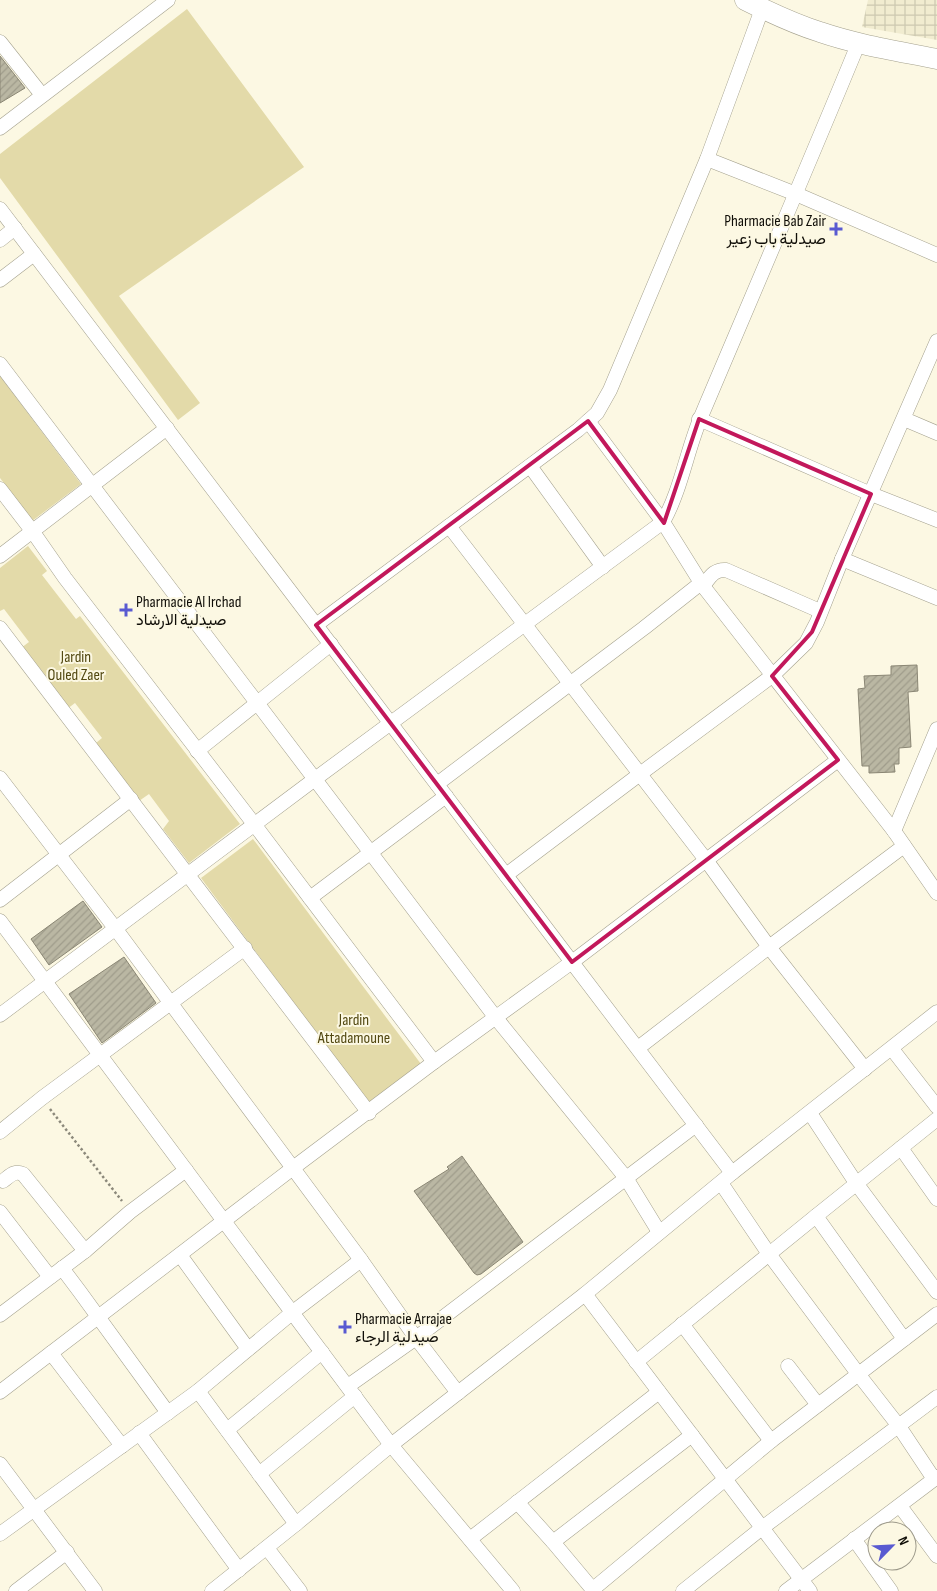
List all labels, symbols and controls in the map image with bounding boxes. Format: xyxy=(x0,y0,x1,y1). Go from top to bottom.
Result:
place label: Pharmacie Bab Zair صيدلية باب زعير xyxy=(724,212,826,249)
marker: Pharmacie Bab Zair صيدلية باب زعير xyxy=(830,223,842,235)
place label: Pharmacie Al Irchad صيدلية الارشاد xyxy=(136,593,241,630)
marker: Pharmacie Al Irchad صيدلية الارشاد xyxy=(120,604,132,616)
park label: Jardin Ouled Zaer xyxy=(48,648,105,685)
park label: Jardin Attadamoune xyxy=(317,1011,390,1048)
place label: Pharmacie Arrajae صيدلية الرجاء xyxy=(355,1310,452,1347)
marker: Pharmacie Arrajae صيدلية الرجاء xyxy=(339,1321,351,1333)
north arrow xyxy=(867,1521,917,1571)
text: N xyxy=(894,1534,913,1548)

